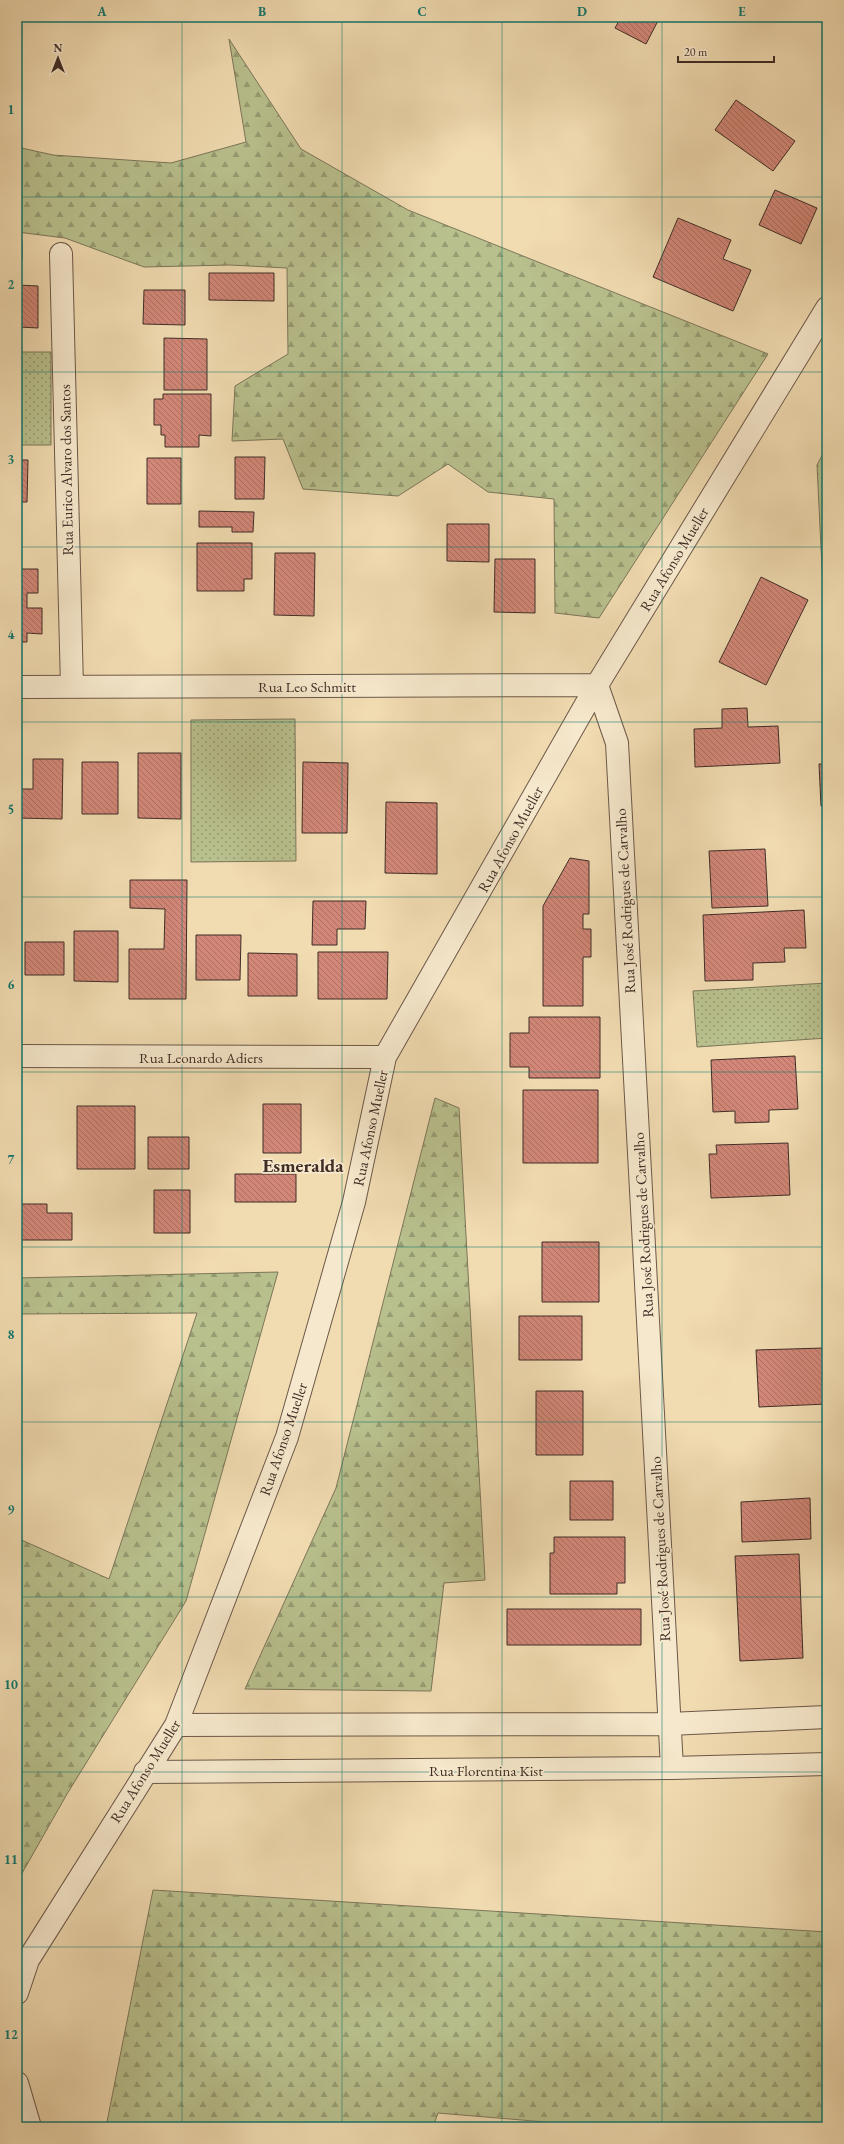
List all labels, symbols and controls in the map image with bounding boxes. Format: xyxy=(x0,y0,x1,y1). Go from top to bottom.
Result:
text: A xyxy=(96,3,107,20)
text: B xyxy=(258,3,266,20)
text: C xyxy=(417,3,427,20)
text: D xyxy=(577,3,587,20)
text: E xyxy=(738,3,746,20)
north arrow xyxy=(38,38,78,78)
scale bar xyxy=(678,38,774,64)
text: N xyxy=(54,41,63,55)
text: 20 m xyxy=(684,44,708,60)
text: 1 xyxy=(8,101,15,118)
text: 2 xyxy=(8,276,15,293)
street label: Rua Eurico Alvaro dos Santos xyxy=(55,384,77,556)
text: 3 xyxy=(8,451,15,468)
street label: Rua Afonso Mueller xyxy=(635,503,713,615)
text: 4 xyxy=(8,626,15,643)
street label: Rua Leo Schmitt xyxy=(258,677,356,696)
street label: Rua Afonso Mueller xyxy=(473,783,547,895)
text: 5 xyxy=(8,801,14,818)
street label: Rua José Rodrigues de Carvalho xyxy=(611,808,639,994)
text: 6 xyxy=(8,976,15,993)
street label: Rua Leonardo Adiers xyxy=(139,1048,263,1067)
street label: Rua Afonso Mueller xyxy=(348,1068,392,1188)
street label: Rua José Rodrigues de Carvalho xyxy=(629,1132,657,1318)
text: 7 xyxy=(8,1151,15,1168)
district label: Esmeralda xyxy=(262,1153,344,1178)
text: 8 xyxy=(8,1326,15,1343)
street label: Rua Afonso Mueller xyxy=(255,1380,311,1498)
street label: Rua José Rodrigues de Carvalho xyxy=(646,1456,674,1642)
text: 9 xyxy=(8,1501,15,1518)
text: 10 xyxy=(4,1676,18,1693)
street label: Rua Afonso Mueller xyxy=(106,1716,184,1826)
street label: Rua Florentina Kist xyxy=(429,1761,543,1780)
text: 11 xyxy=(4,1851,18,1868)
text: 12 xyxy=(4,2026,18,2043)

